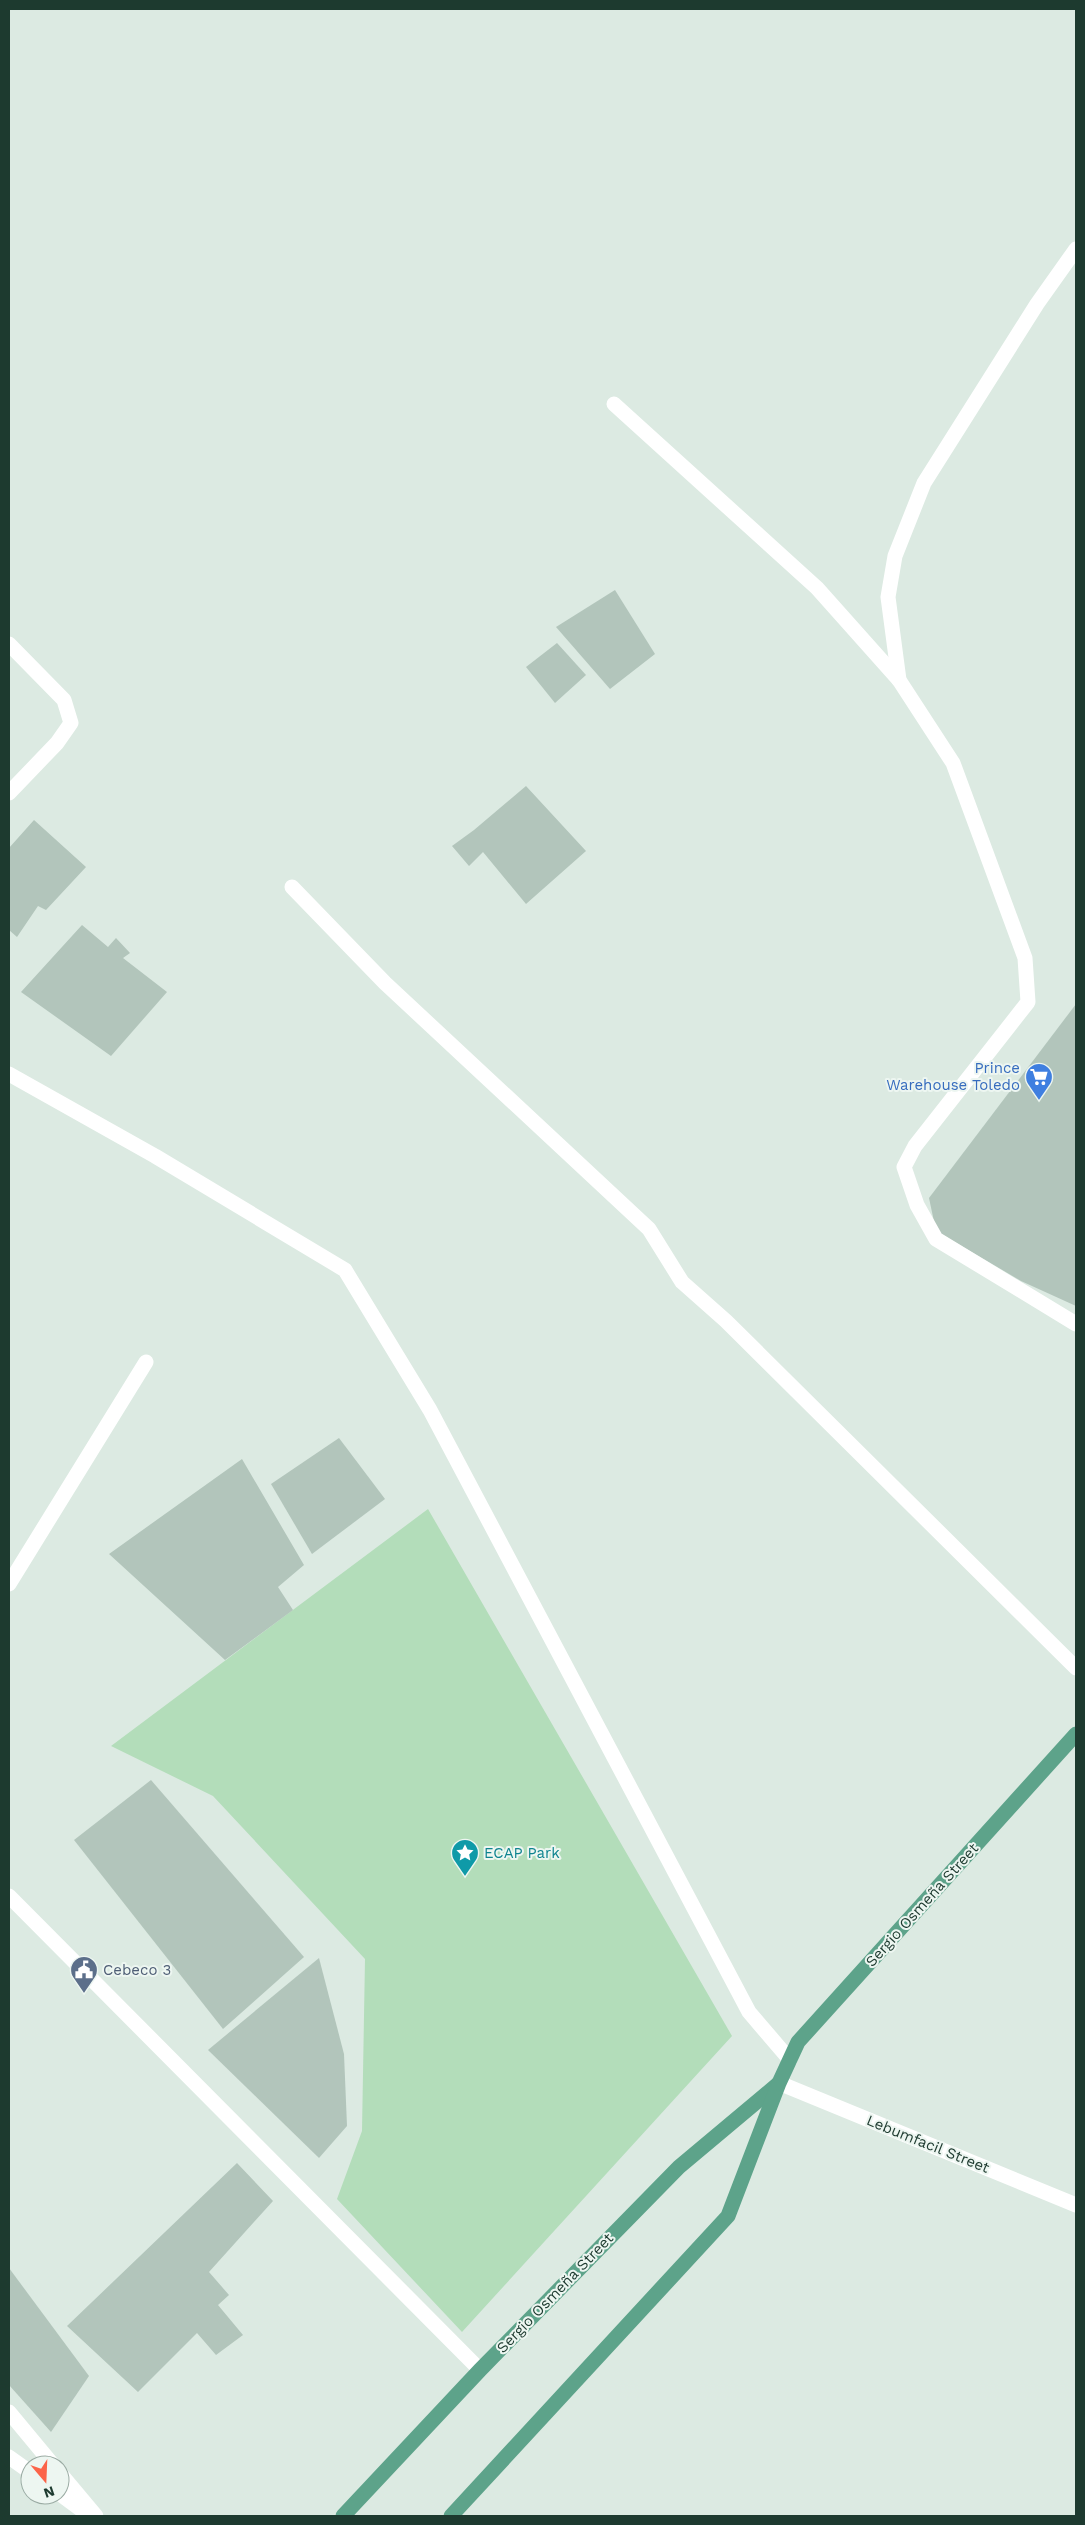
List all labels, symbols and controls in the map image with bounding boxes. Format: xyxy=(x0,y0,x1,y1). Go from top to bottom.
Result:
place label: Prince Warehouse Toledo xyxy=(886,1059,1020,1094)
supermarket icon: Prince Warehouse Toledo xyxy=(1024,1062,1054,1101)
place icon: ECAP Park xyxy=(450,1838,480,1877)
street label: Sergio Osmeña Street xyxy=(862,1839,983,1970)
place label: ECAP Park xyxy=(484,1844,560,1862)
public building icon: Cebeco 3 xyxy=(69,1955,99,1994)
place label: Cebeco 3 xyxy=(103,1961,171,1979)
street label: Lebumfacil Street xyxy=(864,2111,993,2177)
street label: Sergio Osmeña Street xyxy=(493,2229,617,2357)
north arrow xyxy=(20,2455,70,2505)
text: N xyxy=(42,2483,57,2502)

